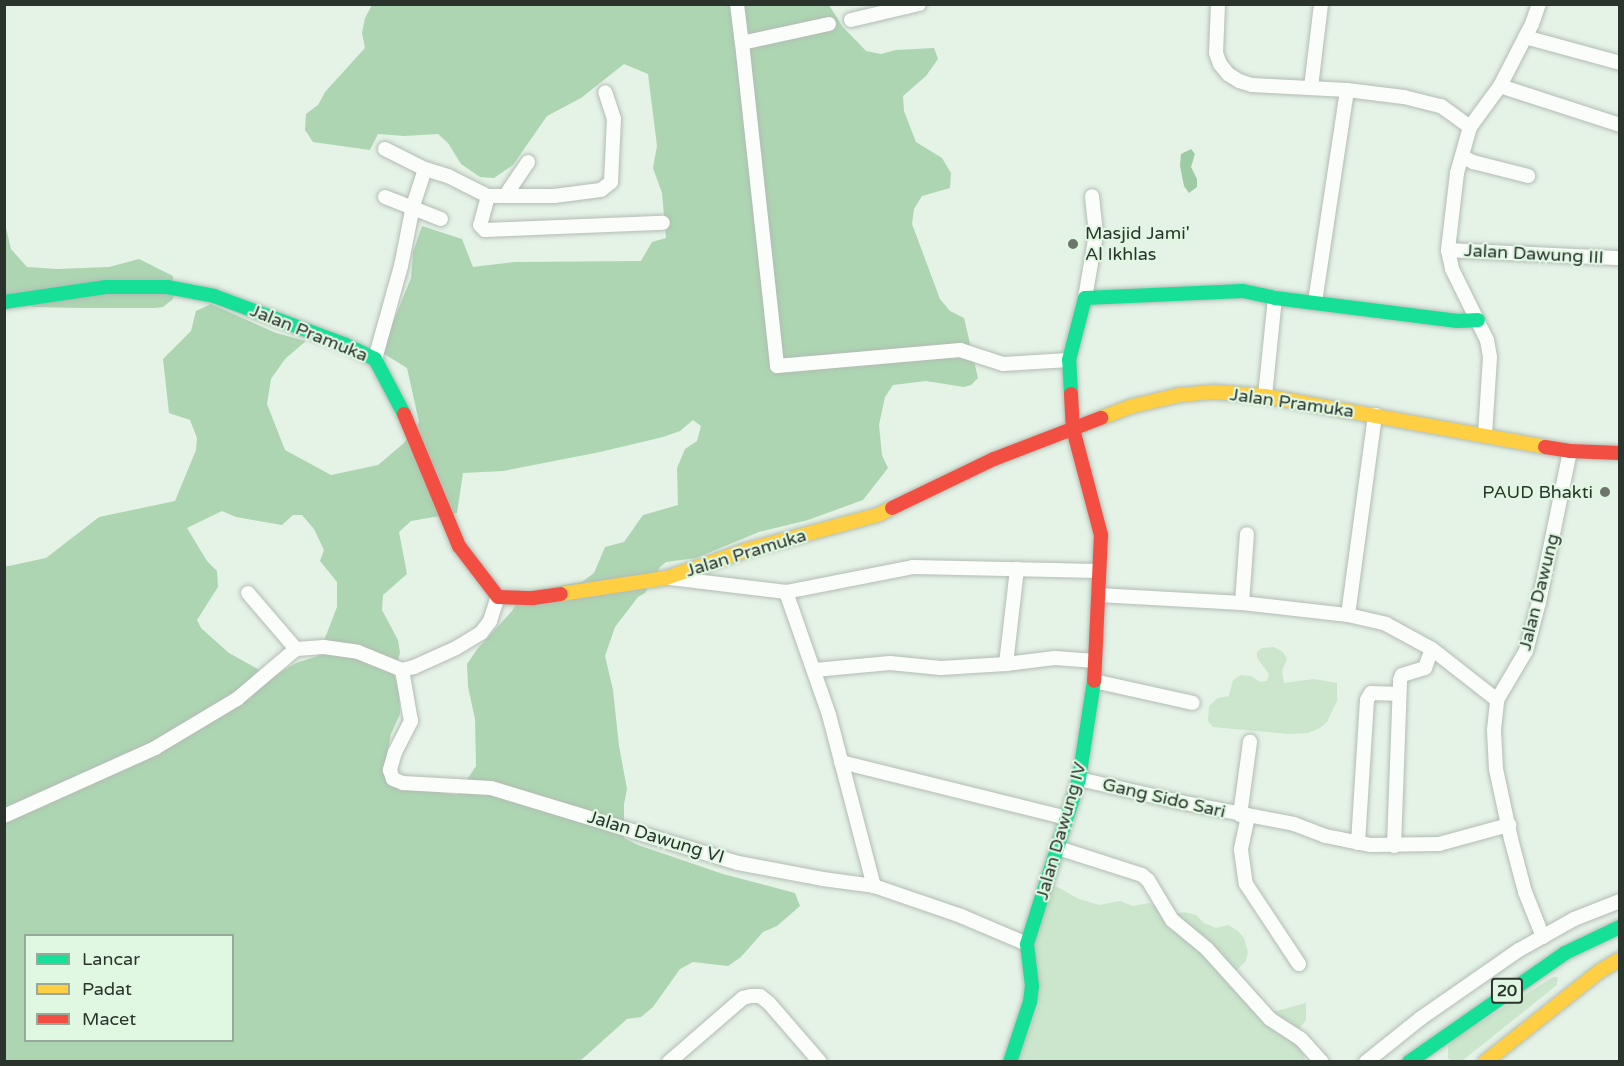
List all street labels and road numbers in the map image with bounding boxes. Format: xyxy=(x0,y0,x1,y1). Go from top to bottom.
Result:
street label: Jalan Dawung III xyxy=(1464,240,1604,268)
street label: Jalan Pramuka xyxy=(247,300,371,366)
street label: Jalan Pramuka xyxy=(1229,384,1355,422)
street label: Jalan Pramuka xyxy=(683,524,809,582)
street label: Jalan Dawung xyxy=(1514,531,1564,653)
street label: Jalan Dawung IV xyxy=(1031,760,1091,902)
street label: Gang Sido Sari xyxy=(1100,773,1228,823)
street label: Jalan Dawung VI xyxy=(585,806,727,868)
road number: 20 xyxy=(1490,978,1524,1004)

